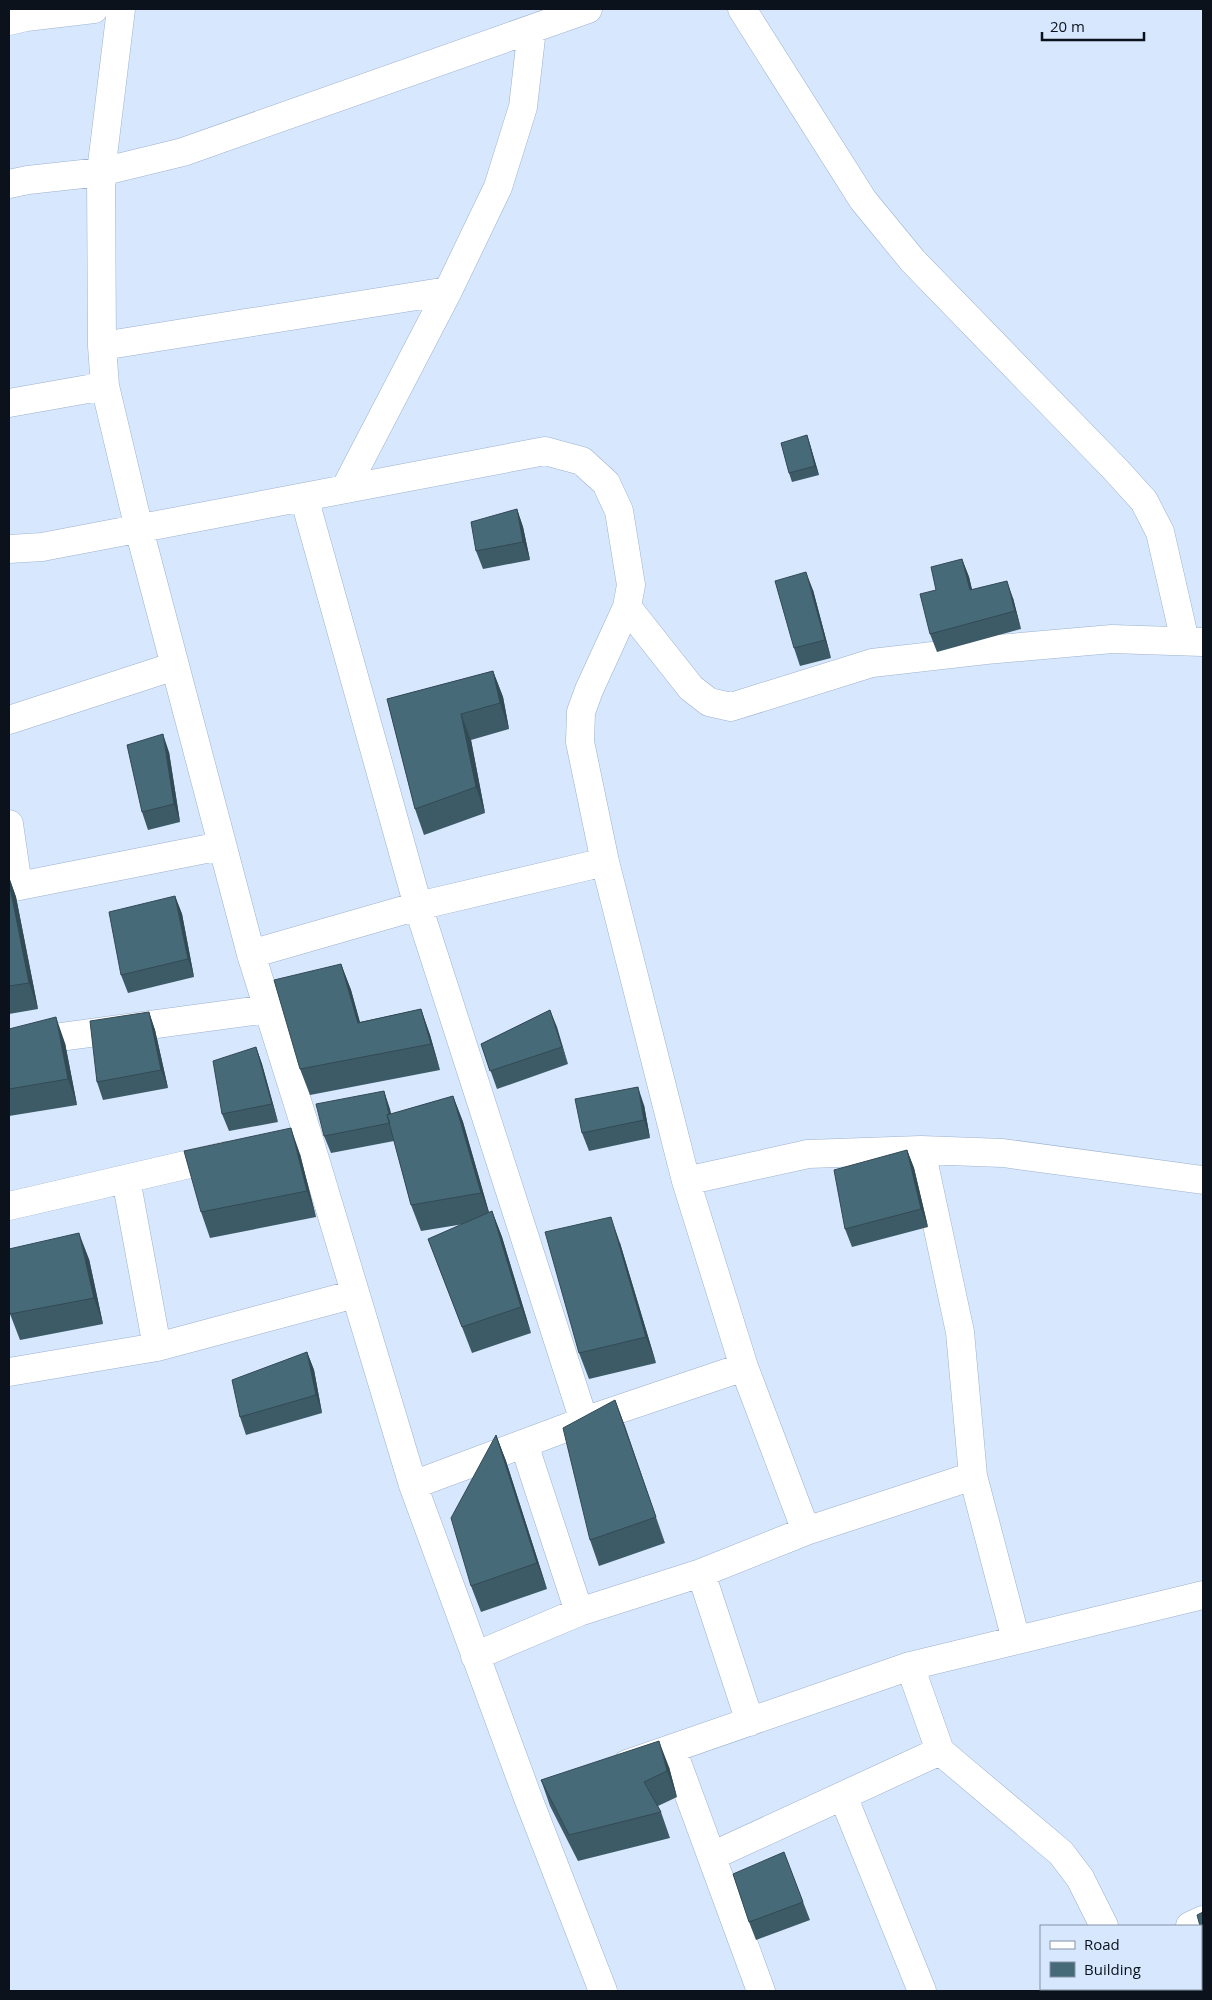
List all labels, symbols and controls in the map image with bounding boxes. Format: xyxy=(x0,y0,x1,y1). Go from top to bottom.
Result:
scale bar xyxy=(1042,10,1144,42)
text: 20 m xyxy=(1050,16,1085,36)
legend xyxy=(1040,1925,1202,1990)
text: Road xyxy=(1084,1934,1120,1954)
text: Building xyxy=(1084,1959,1141,1979)

